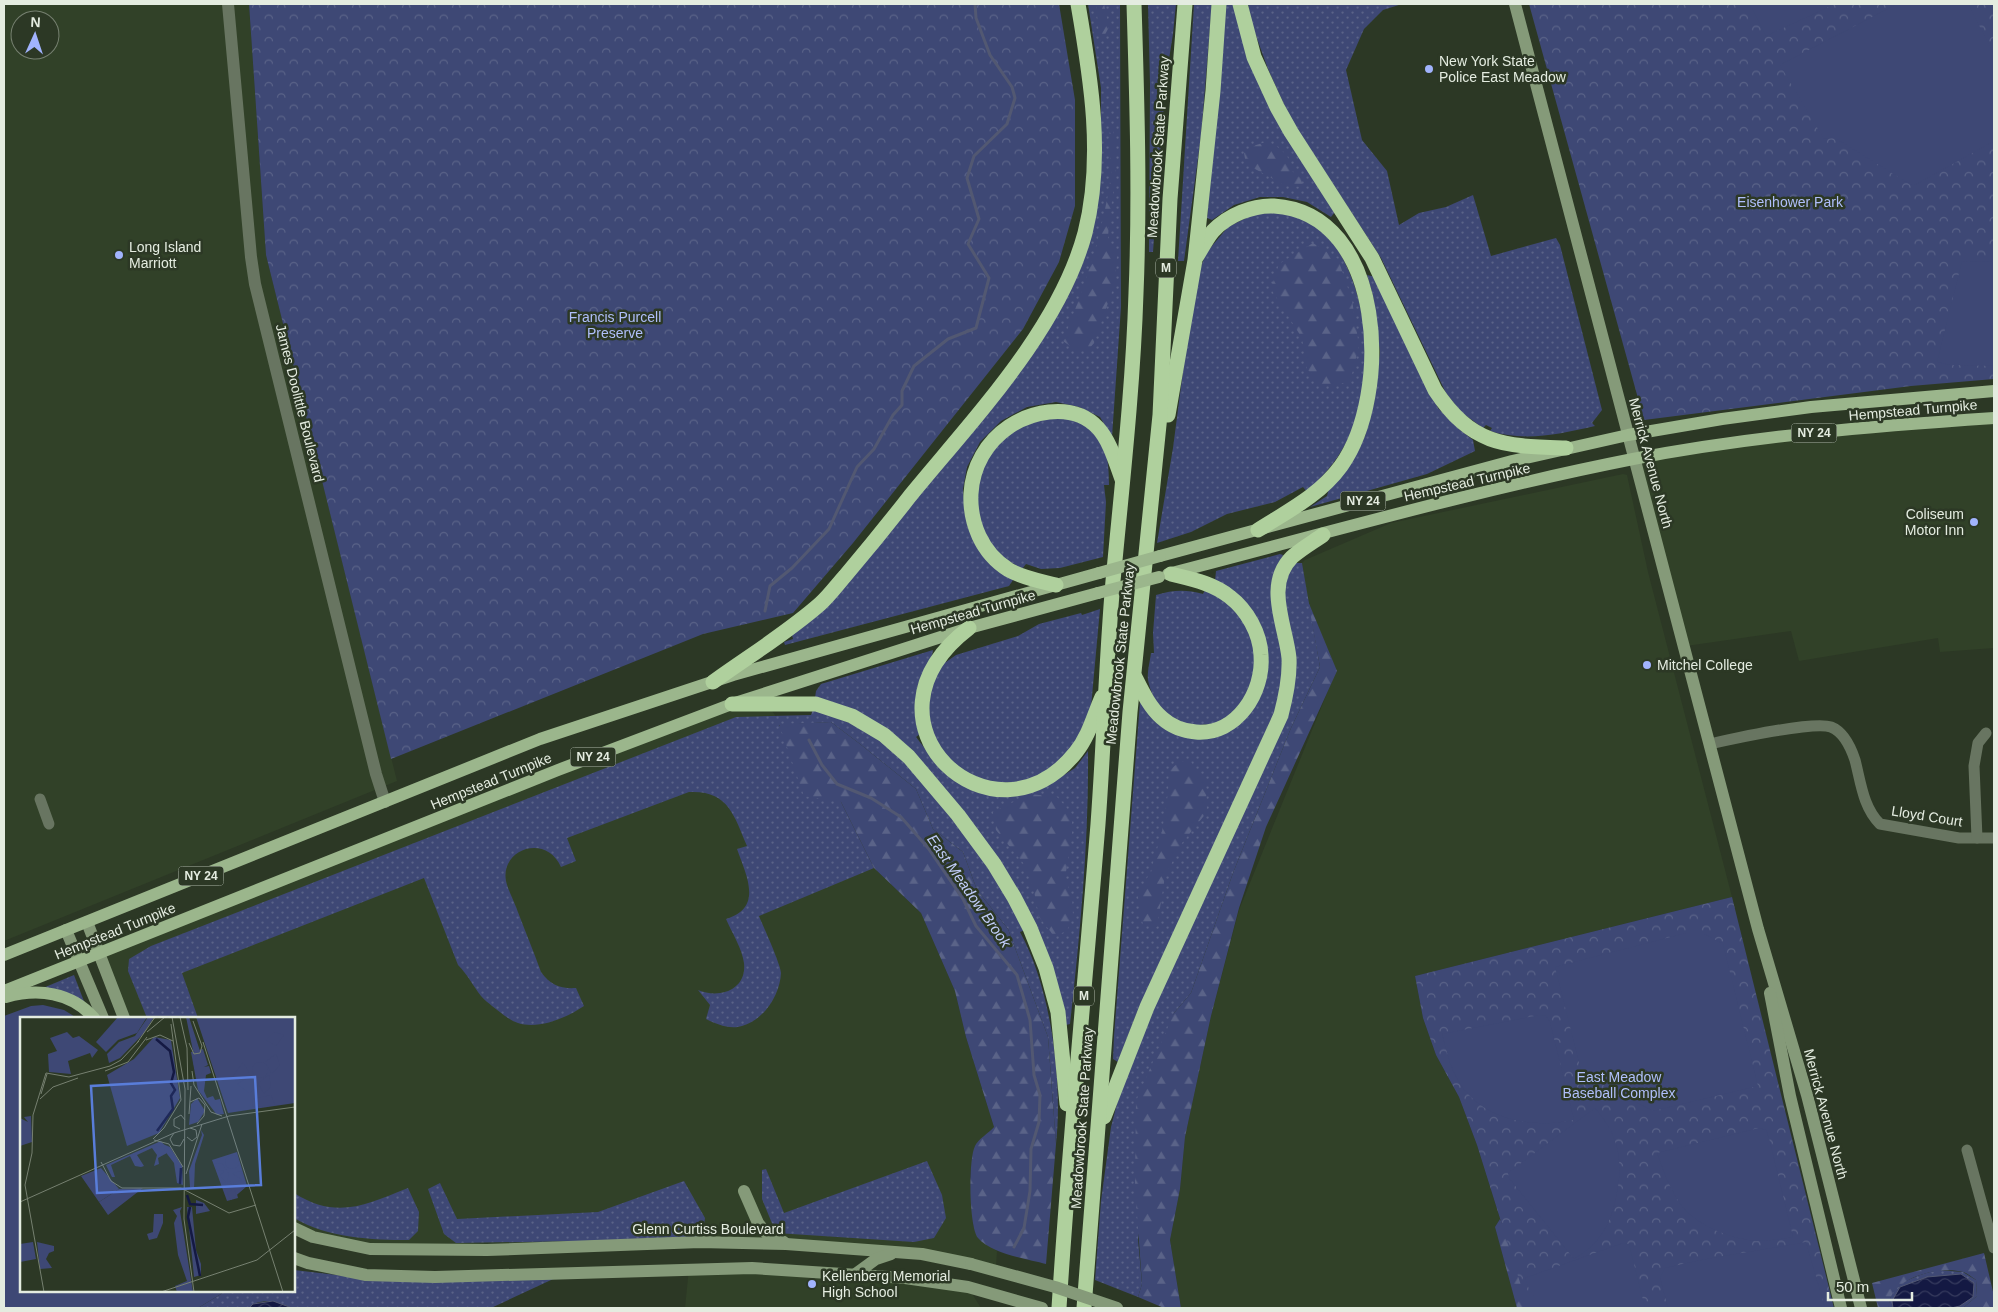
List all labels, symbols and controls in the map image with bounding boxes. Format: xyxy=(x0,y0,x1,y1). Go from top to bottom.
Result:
north arrow xyxy=(10,10,60,60)
text: N xyxy=(30,14,41,30)
place label: New York State Police East Meadow xyxy=(1439,53,1567,85)
street label: Meadowbrook State Parkway xyxy=(1144,56,1172,238)
marker: New York State Police East Meadow xyxy=(1423,63,1435,75)
park label: Eisenhower Park xyxy=(1737,194,1844,210)
place label: Long Island Marriott xyxy=(129,239,201,271)
marker: Long Island Marriott xyxy=(113,249,125,261)
road number: M xyxy=(1156,258,1176,278)
park label: Francis Purcell Preserve xyxy=(569,309,661,341)
street label: James Doolittle Boulevard xyxy=(273,322,327,484)
street label: Merrick Avenue North xyxy=(1626,396,1676,530)
street label: Hempstead Turnpike xyxy=(1848,396,1978,424)
road number: NY 24 xyxy=(1792,423,1836,442)
street label: Hempstead Turnpike xyxy=(1402,460,1532,504)
road number: NY 24 xyxy=(1340,492,1386,511)
place label: Coliseum Motor Inn xyxy=(1905,506,1964,538)
marker: Coliseum Motor Inn xyxy=(1968,516,1980,528)
street label: Meadowbrook State Parkway xyxy=(1103,563,1137,745)
street label: Hempstead Turnpike xyxy=(909,586,1037,637)
place label: Mitchel College xyxy=(1657,657,1753,673)
marker: Mitchel College xyxy=(1641,659,1653,671)
road number: NY 24 xyxy=(570,748,616,766)
street label: Hempstead Turnpike xyxy=(428,749,554,813)
street label: Lloyd Court xyxy=(1890,802,1964,830)
water label: East Meadow Brook xyxy=(924,831,1016,952)
road number: NY 24 xyxy=(178,866,224,886)
street label: Hempstead Turnpike xyxy=(52,899,178,963)
road number: M xyxy=(1074,986,1094,1006)
inset map xyxy=(20,1017,295,1292)
street label: Meadowbrook State Parkway xyxy=(1068,1027,1096,1209)
street label: Merrick Avenue North xyxy=(1801,1047,1851,1181)
park label: East Meadow Baseball Complex xyxy=(1563,1069,1675,1101)
street label: Glenn Curtiss Boulevard xyxy=(632,1221,784,1237)
place label: Kellenberg Memorial High School xyxy=(822,1268,950,1300)
scale bar xyxy=(1828,1270,1912,1302)
marker: Kellenberg Memorial High School xyxy=(806,1278,818,1290)
text: 50 m xyxy=(1836,1278,1869,1295)

